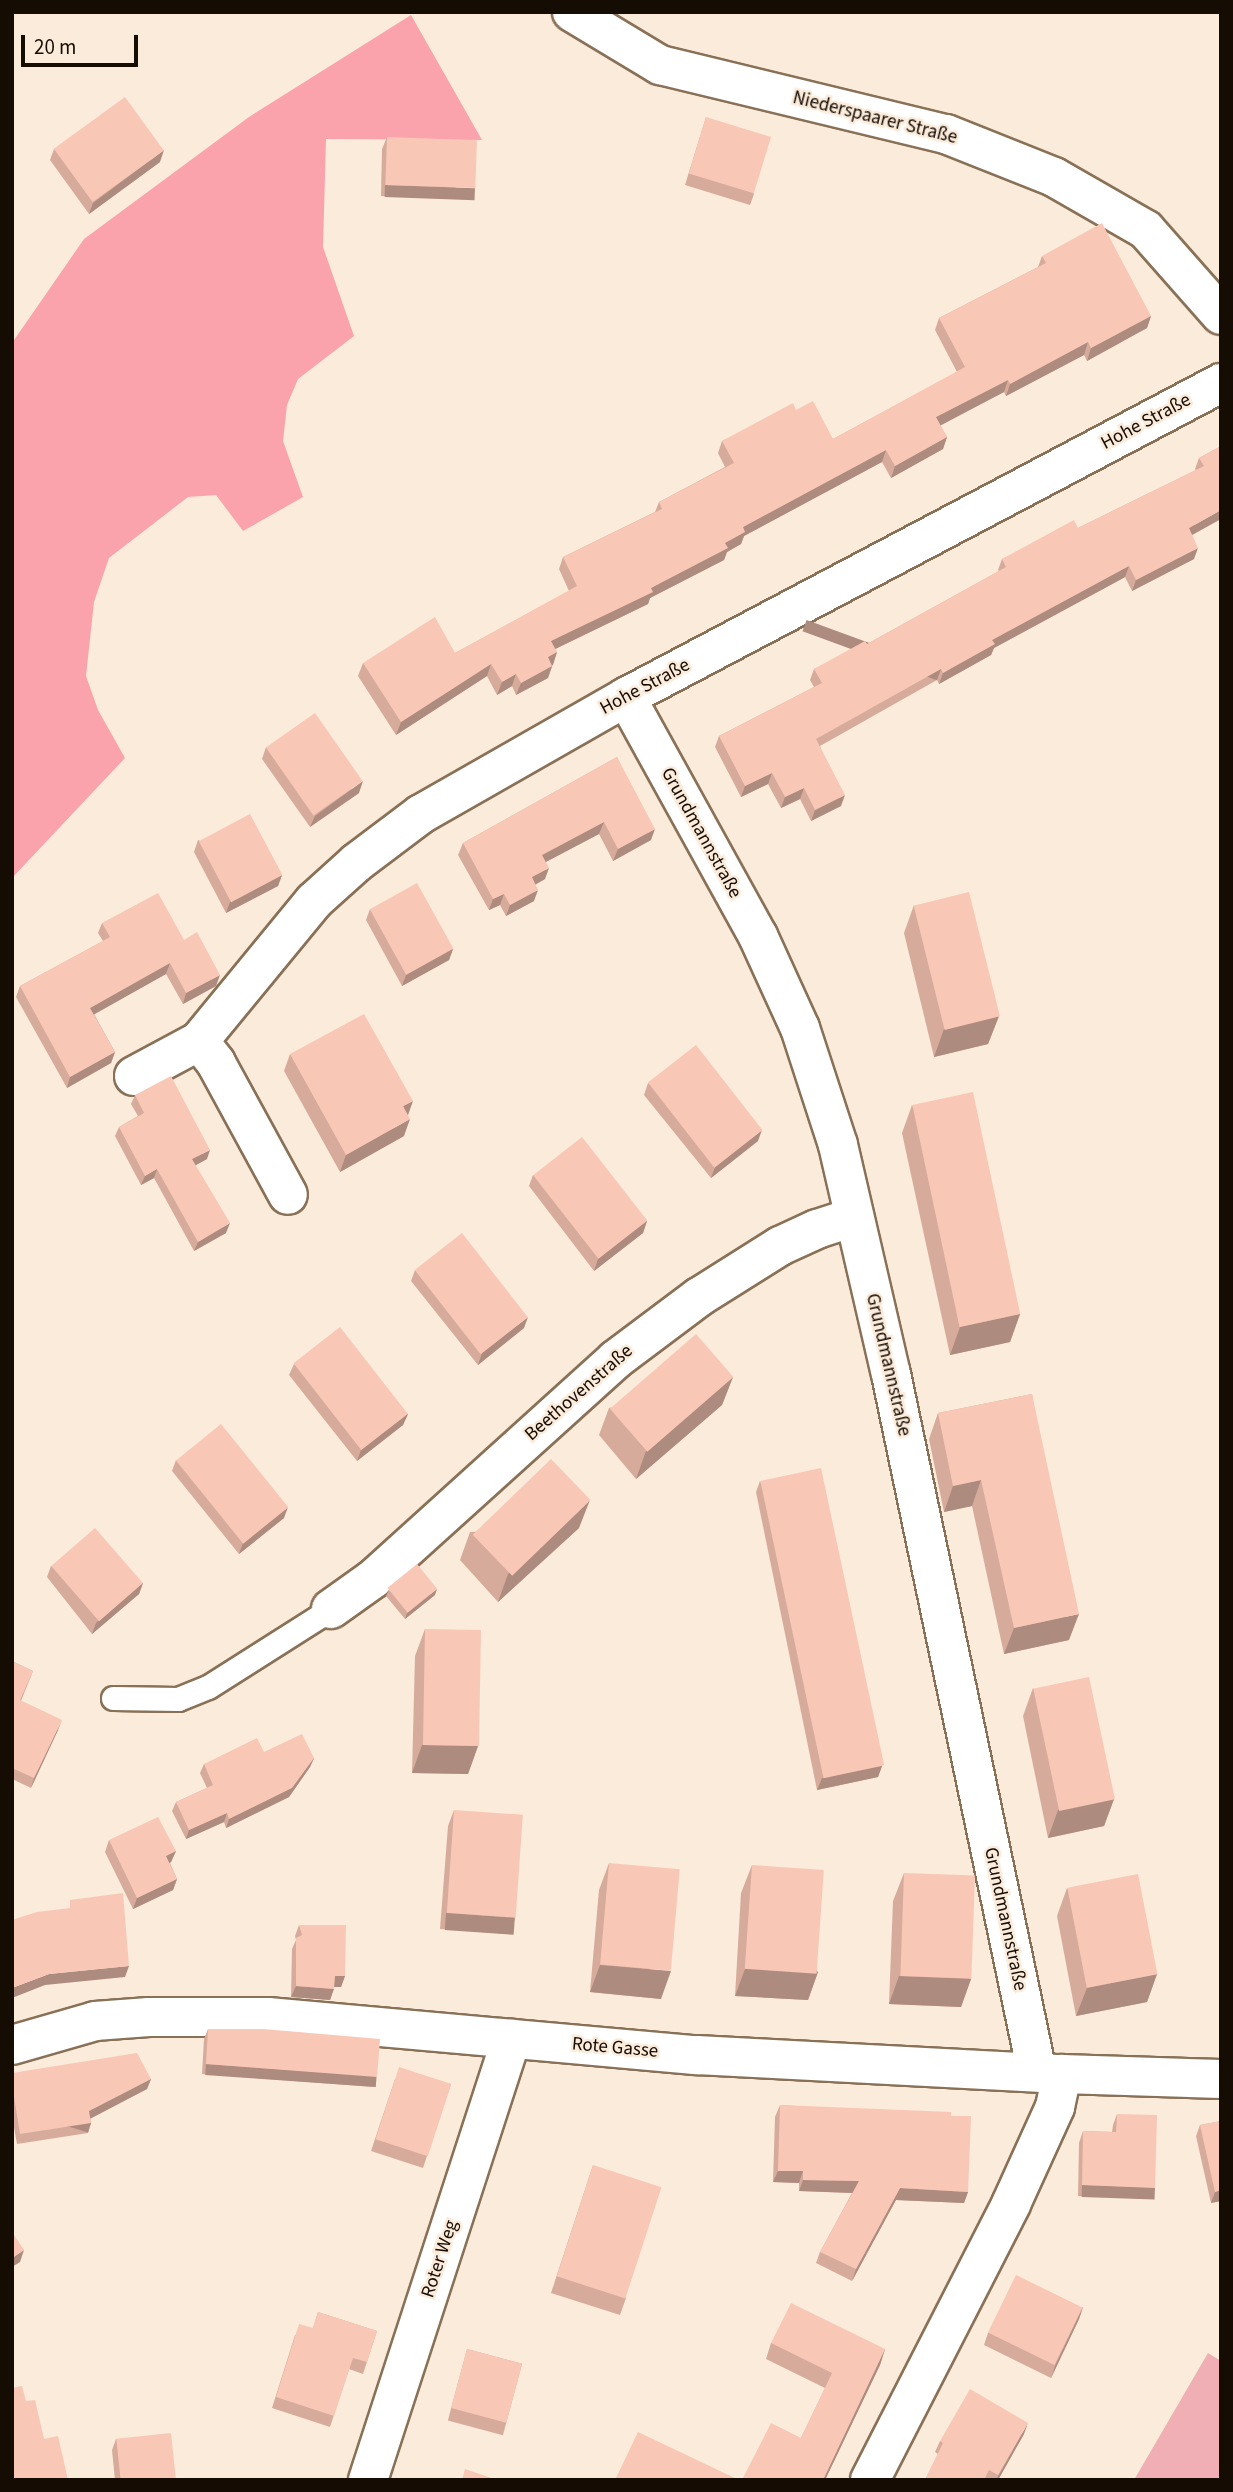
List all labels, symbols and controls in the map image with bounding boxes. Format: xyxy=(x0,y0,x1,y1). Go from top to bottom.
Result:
scale bar xyxy=(24,21,142,65)
text: 20 m xyxy=(34,32,76,62)
street label: Niederspaarer Straße xyxy=(790,87,960,149)
street label: Hohe Straße xyxy=(1097,389,1195,455)
street label: Hohe Straße xyxy=(596,654,694,720)
street label: Grundmannstraße xyxy=(656,764,746,902)
street label: Grundmannstraße xyxy=(860,1291,916,1439)
street label: Beethovenstraße xyxy=(520,1340,638,1446)
street label: Grundmannstraße xyxy=(979,1845,1031,1993)
street label: Rote Gasse xyxy=(571,2033,659,2063)
street label: Roter Weg xyxy=(417,2217,463,2301)

